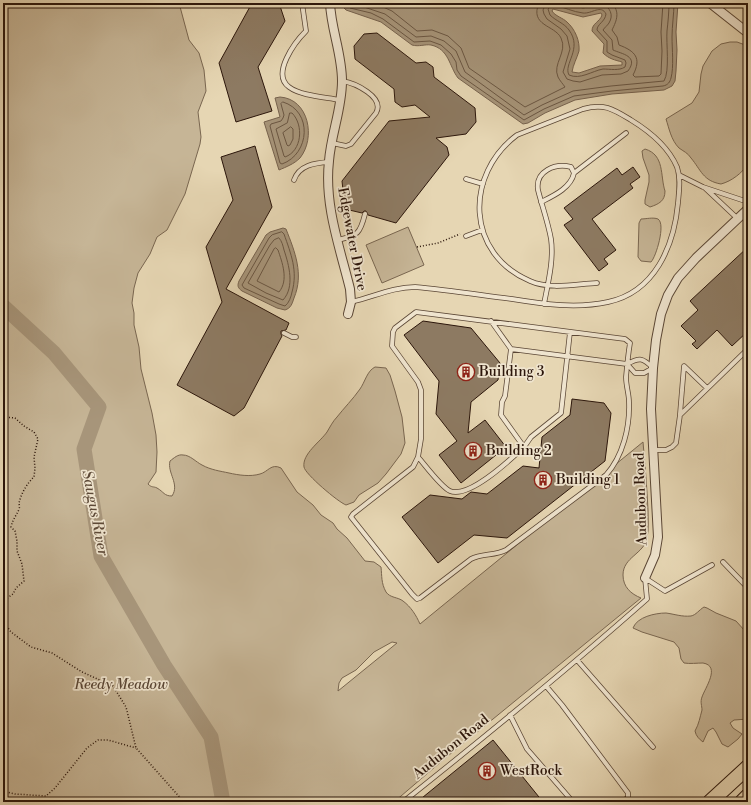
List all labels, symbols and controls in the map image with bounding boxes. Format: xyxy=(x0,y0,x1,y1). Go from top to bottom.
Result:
street label: Edgewater Drive xyxy=(333,186,371,292)
building icon: Building 3 xyxy=(456,362,476,382)
place label: Building 3 xyxy=(478,363,545,381)
building icon: Building 2 xyxy=(463,441,483,461)
place label: Building 2 xyxy=(485,442,552,460)
street label: Audubon Road xyxy=(630,452,652,547)
water label: Saugus River xyxy=(77,469,113,558)
building icon: Building 1 xyxy=(533,470,553,490)
place label: Building 1 xyxy=(555,471,620,489)
park label: Reedy Meadow xyxy=(73,676,168,694)
street label: Audubon Road xyxy=(408,711,493,784)
building icon: WestRock xyxy=(477,761,497,781)
place label: WestRock xyxy=(499,762,563,780)

